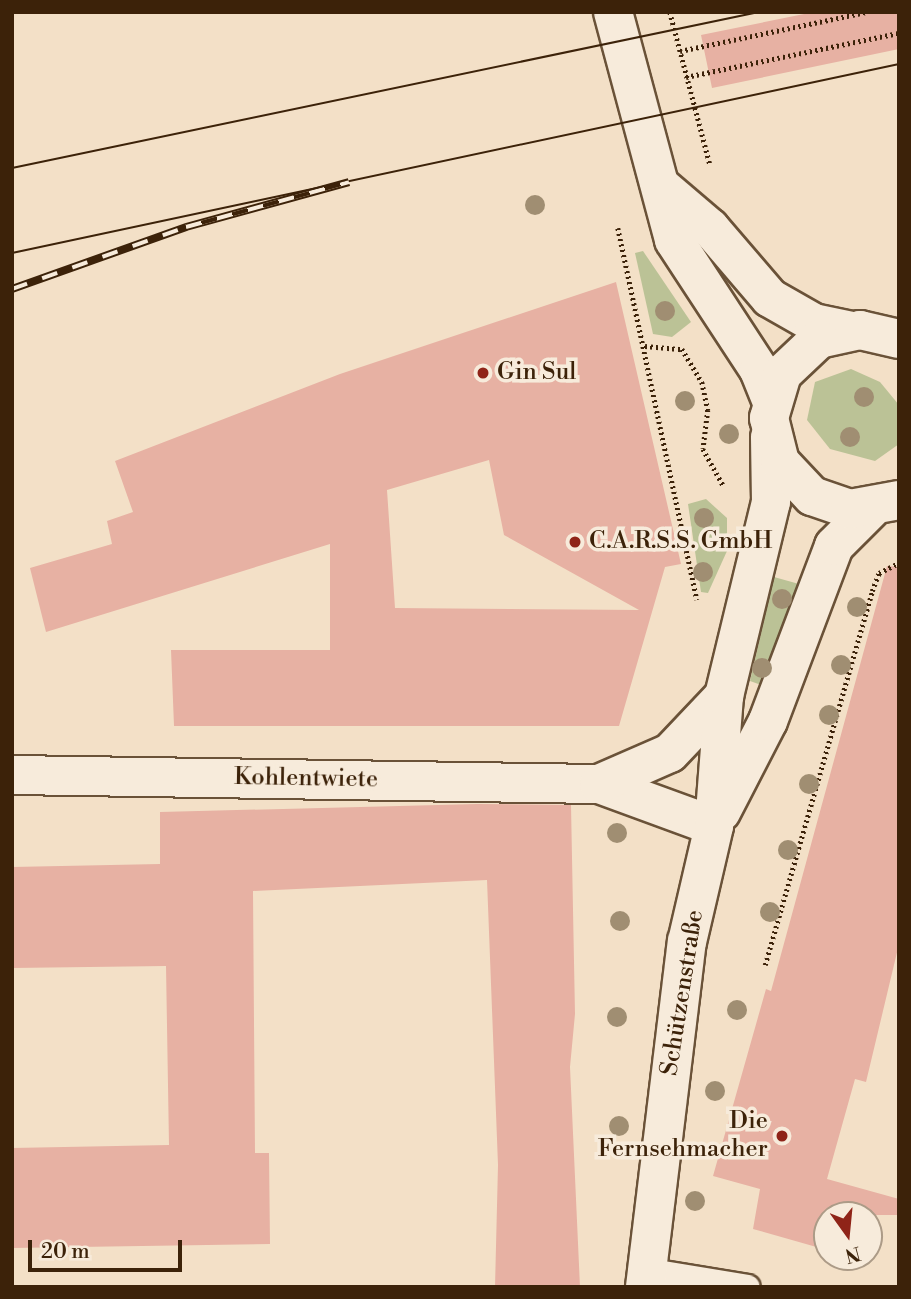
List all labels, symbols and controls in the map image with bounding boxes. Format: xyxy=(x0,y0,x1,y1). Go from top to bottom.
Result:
place label: Gin Sul xyxy=(497,359,576,387)
marker: Gin Sul xyxy=(475,365,491,381)
place label: C.A.R.S.S. GmbH xyxy=(589,528,772,556)
marker: C.A.R.S.S. GmbH xyxy=(567,534,583,550)
street label: Kohlentwiete xyxy=(234,763,378,795)
street label: Schützenstraße xyxy=(656,908,710,1078)
place label: Die Fernsehmacher xyxy=(598,1108,768,1164)
marker: Die Fernsehmacher xyxy=(774,1128,790,1144)
north arrow xyxy=(813,1201,883,1271)
scale bar xyxy=(32,1226,186,1270)
text: 20 m xyxy=(41,1239,90,1265)
text: N xyxy=(843,1241,863,1268)

